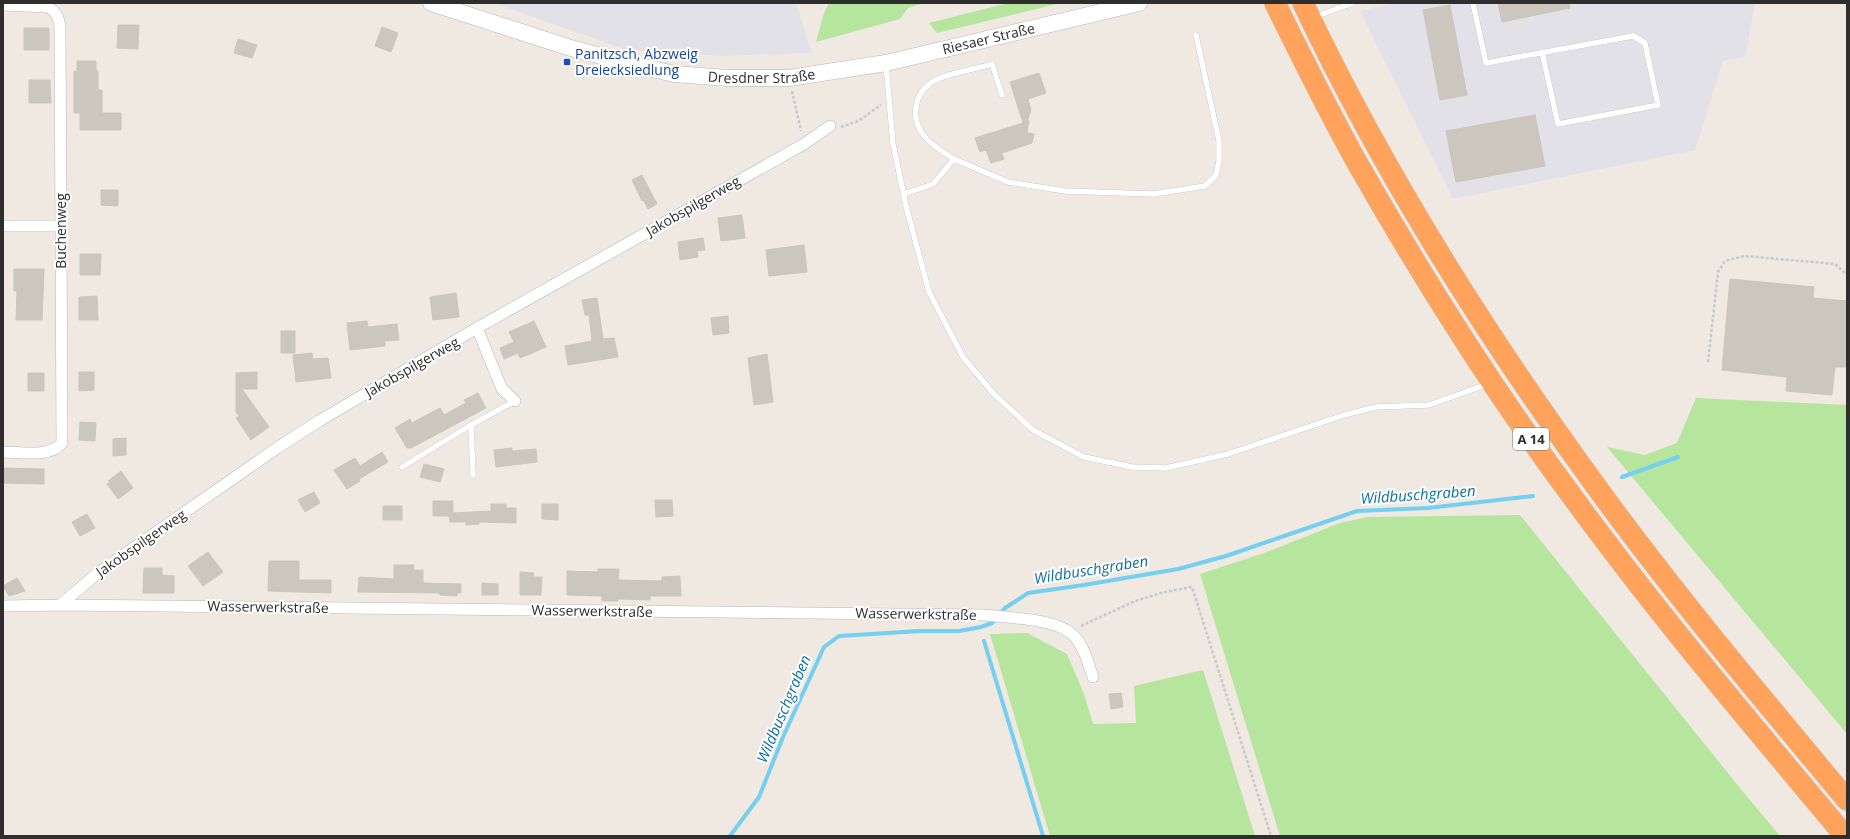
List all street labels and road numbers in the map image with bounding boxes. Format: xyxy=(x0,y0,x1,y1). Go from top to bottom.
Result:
street label: Riesaer Straße xyxy=(940,18,1037,58)
street label: Dresdner Straße xyxy=(707,64,817,87)
street label: Jakobspilgerweg xyxy=(641,171,744,241)
street label: Buchenweg xyxy=(51,193,70,269)
street label: Jakobspilgerweg xyxy=(360,332,463,402)
road number: A 14 xyxy=(1513,428,1549,450)
street label: Jakobspilgerweg xyxy=(90,504,190,582)
street label: Wasserwerkstraße xyxy=(207,596,329,617)
street label: Wasserwerkstraße xyxy=(531,600,653,621)
street label: Wasserwerkstraße xyxy=(855,603,977,624)

